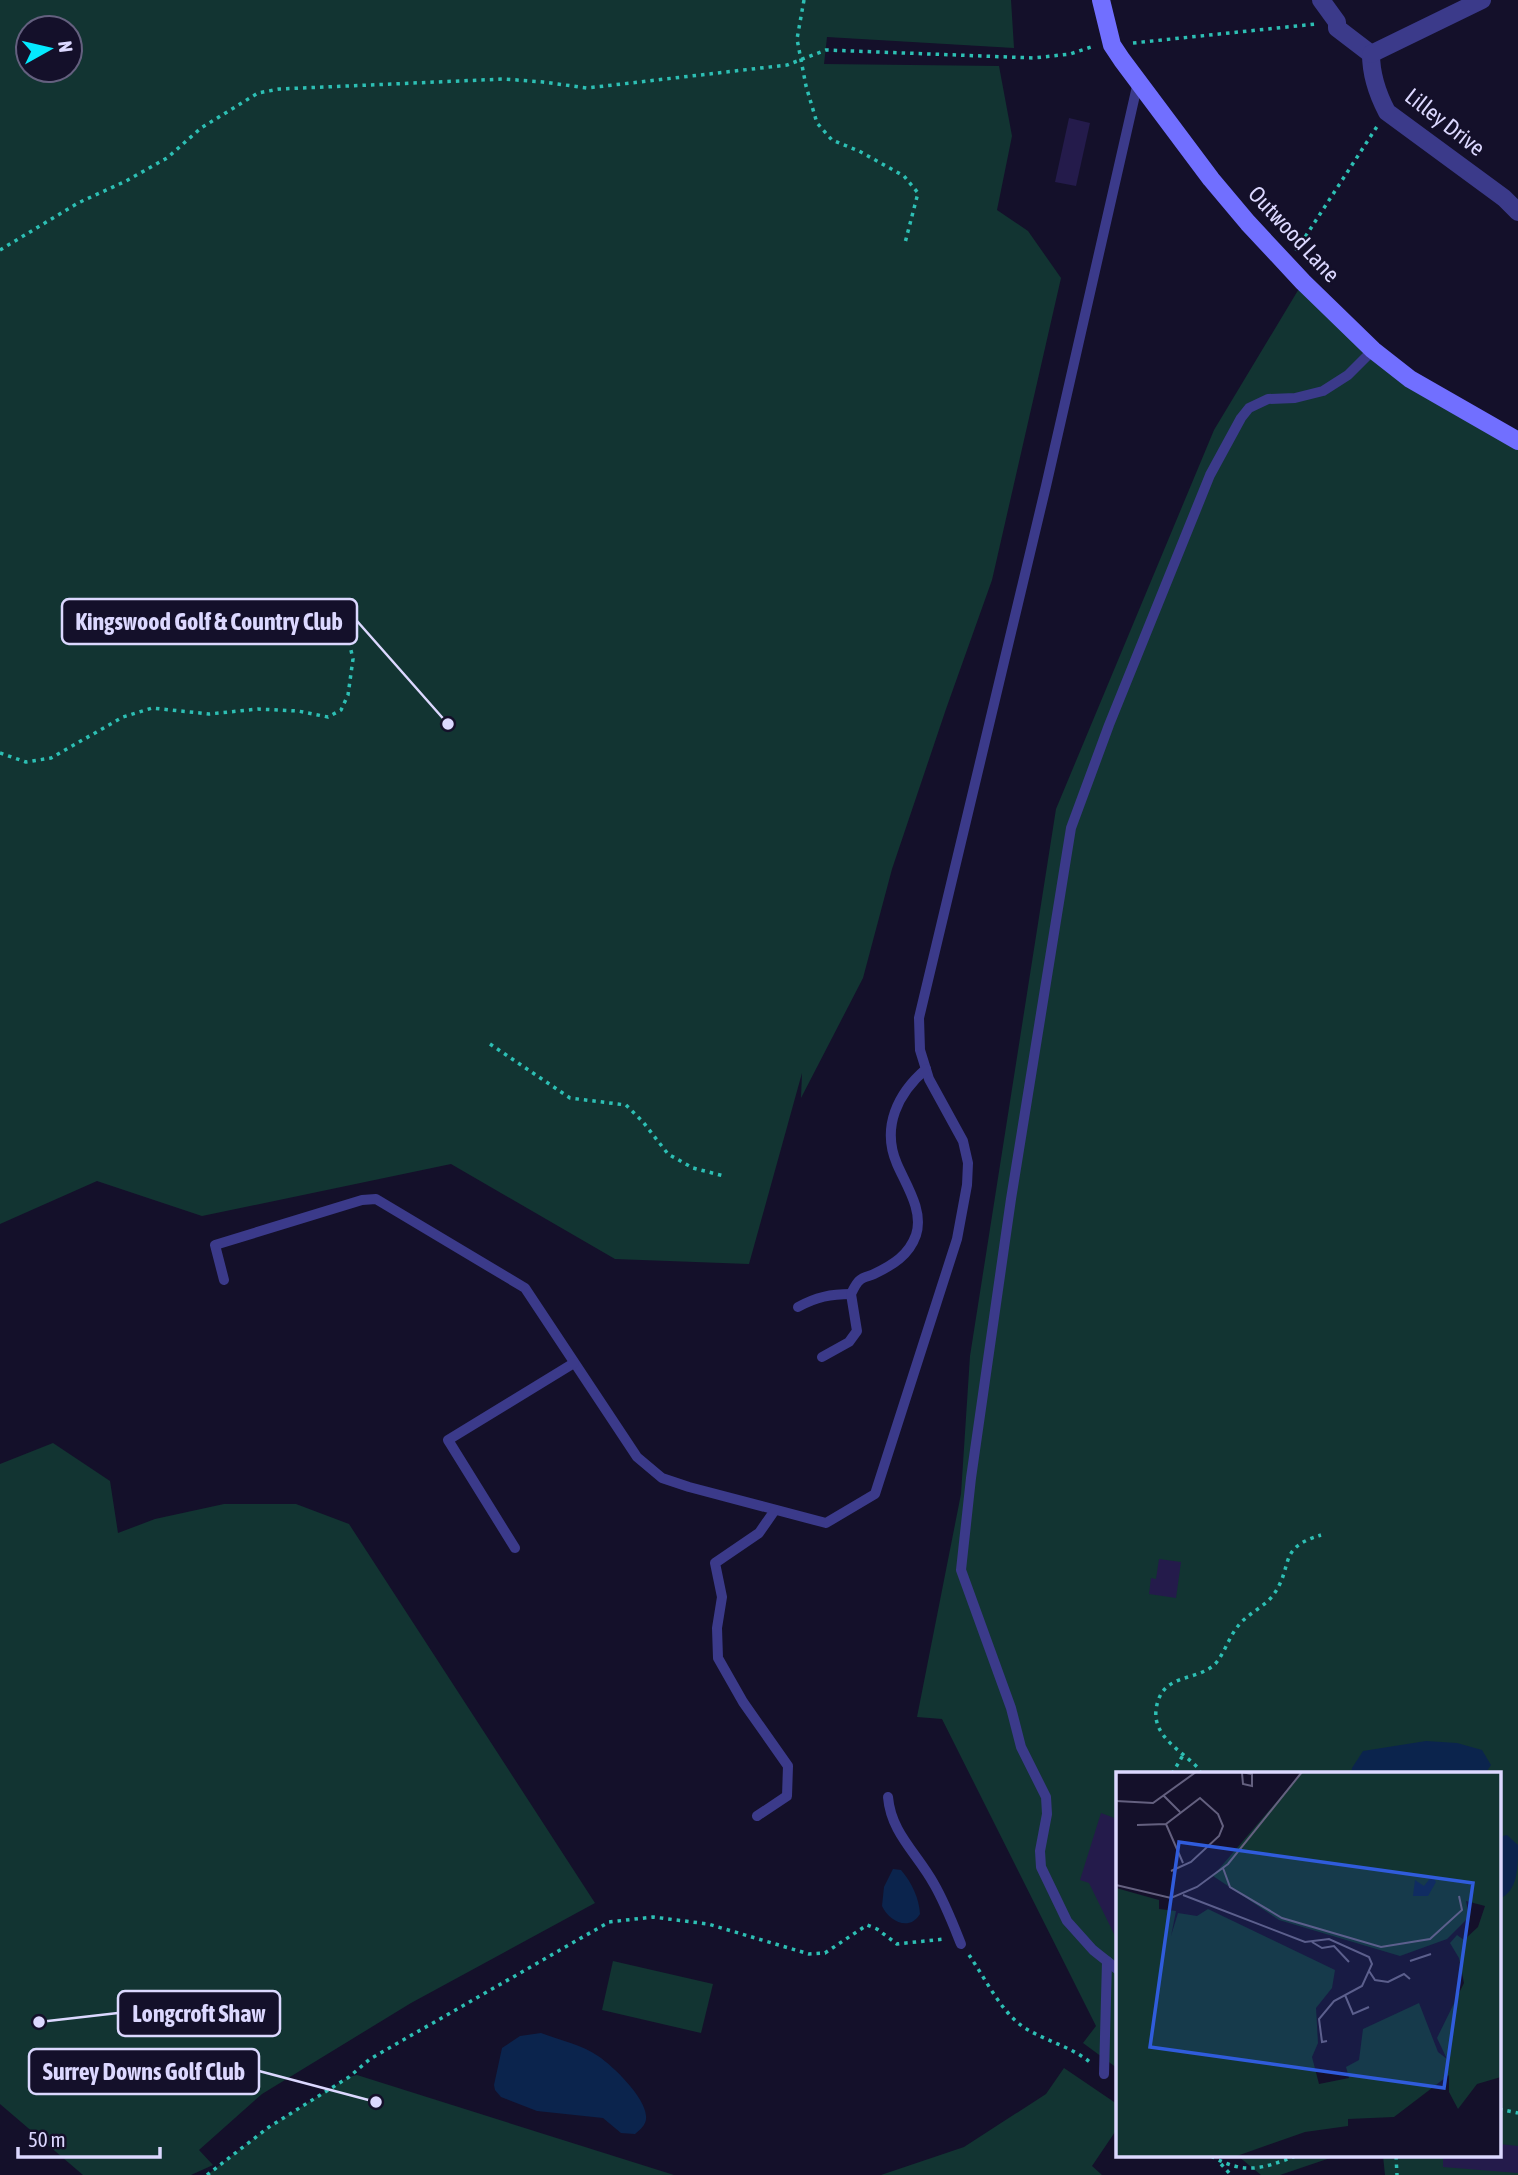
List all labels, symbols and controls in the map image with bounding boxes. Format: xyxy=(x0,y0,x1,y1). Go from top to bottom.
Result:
north arrow xyxy=(14,14,84,84)
text: N xyxy=(54,40,78,54)
street label: Lilley Drive xyxy=(1400,83,1490,161)
street label: Outwood Lane xyxy=(1243,181,1345,287)
callout: Kingswood Golf & Country Club xyxy=(62,599,357,644)
text: Kingswood Golf & Country Club xyxy=(75,608,343,635)
inset map xyxy=(1116,1772,1500,2158)
callout: Longcroft Shaw xyxy=(118,1991,280,2036)
text: Longcroft Shaw xyxy=(132,2000,266,2027)
callout: Surrey Downs Golf Club xyxy=(29,2049,259,2094)
text: Surrey Downs Golf Club xyxy=(43,2058,245,2085)
scale bar xyxy=(18,2116,159,2160)
text: 50 m xyxy=(28,2127,66,2151)

